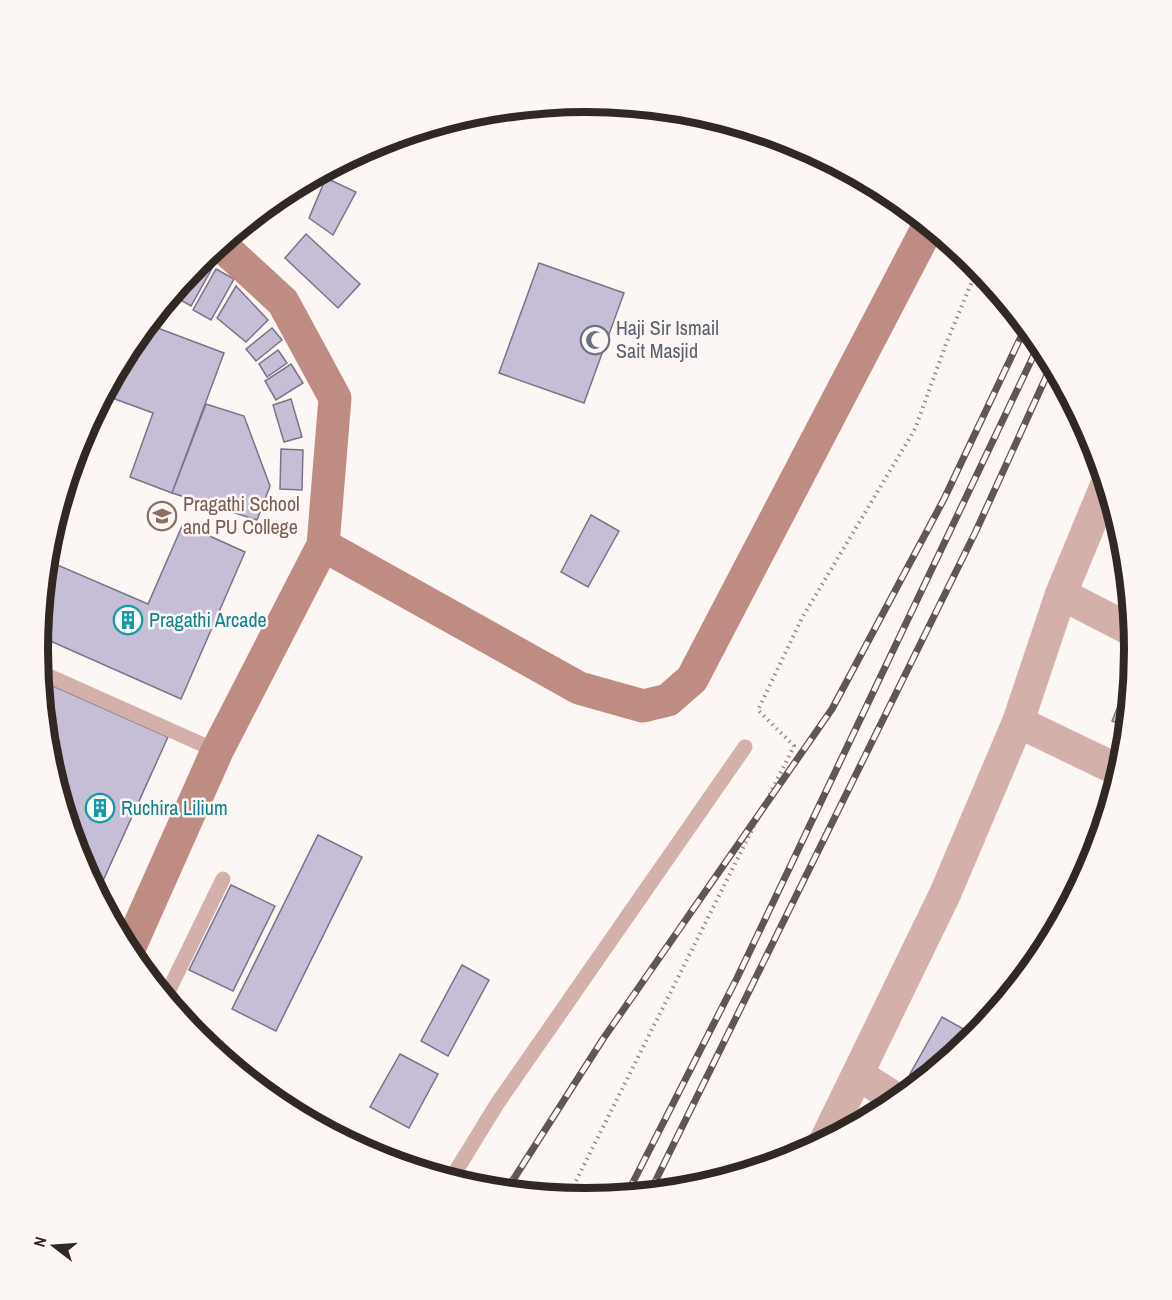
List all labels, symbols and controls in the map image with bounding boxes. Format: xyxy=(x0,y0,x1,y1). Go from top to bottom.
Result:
place label: Haji Sir Ismail Sait Masjid xyxy=(616,314,719,364)
mosque icon: Haji Sir Ismail Sait Masjid xyxy=(579,324,611,356)
place label: Pragathi School and PU College xyxy=(183,490,300,540)
school or university icon: Pragathi School and PU College xyxy=(146,500,178,532)
building icon: Pragathi Arcade xyxy=(112,604,144,636)
place label: Pragathi Arcade xyxy=(149,606,267,633)
building icon: Ruchira Lilium xyxy=(84,792,116,824)
place label: Ruchira Lilium xyxy=(121,794,228,821)
north arrow xyxy=(24,1216,84,1276)
text: N xyxy=(28,1234,52,1249)

